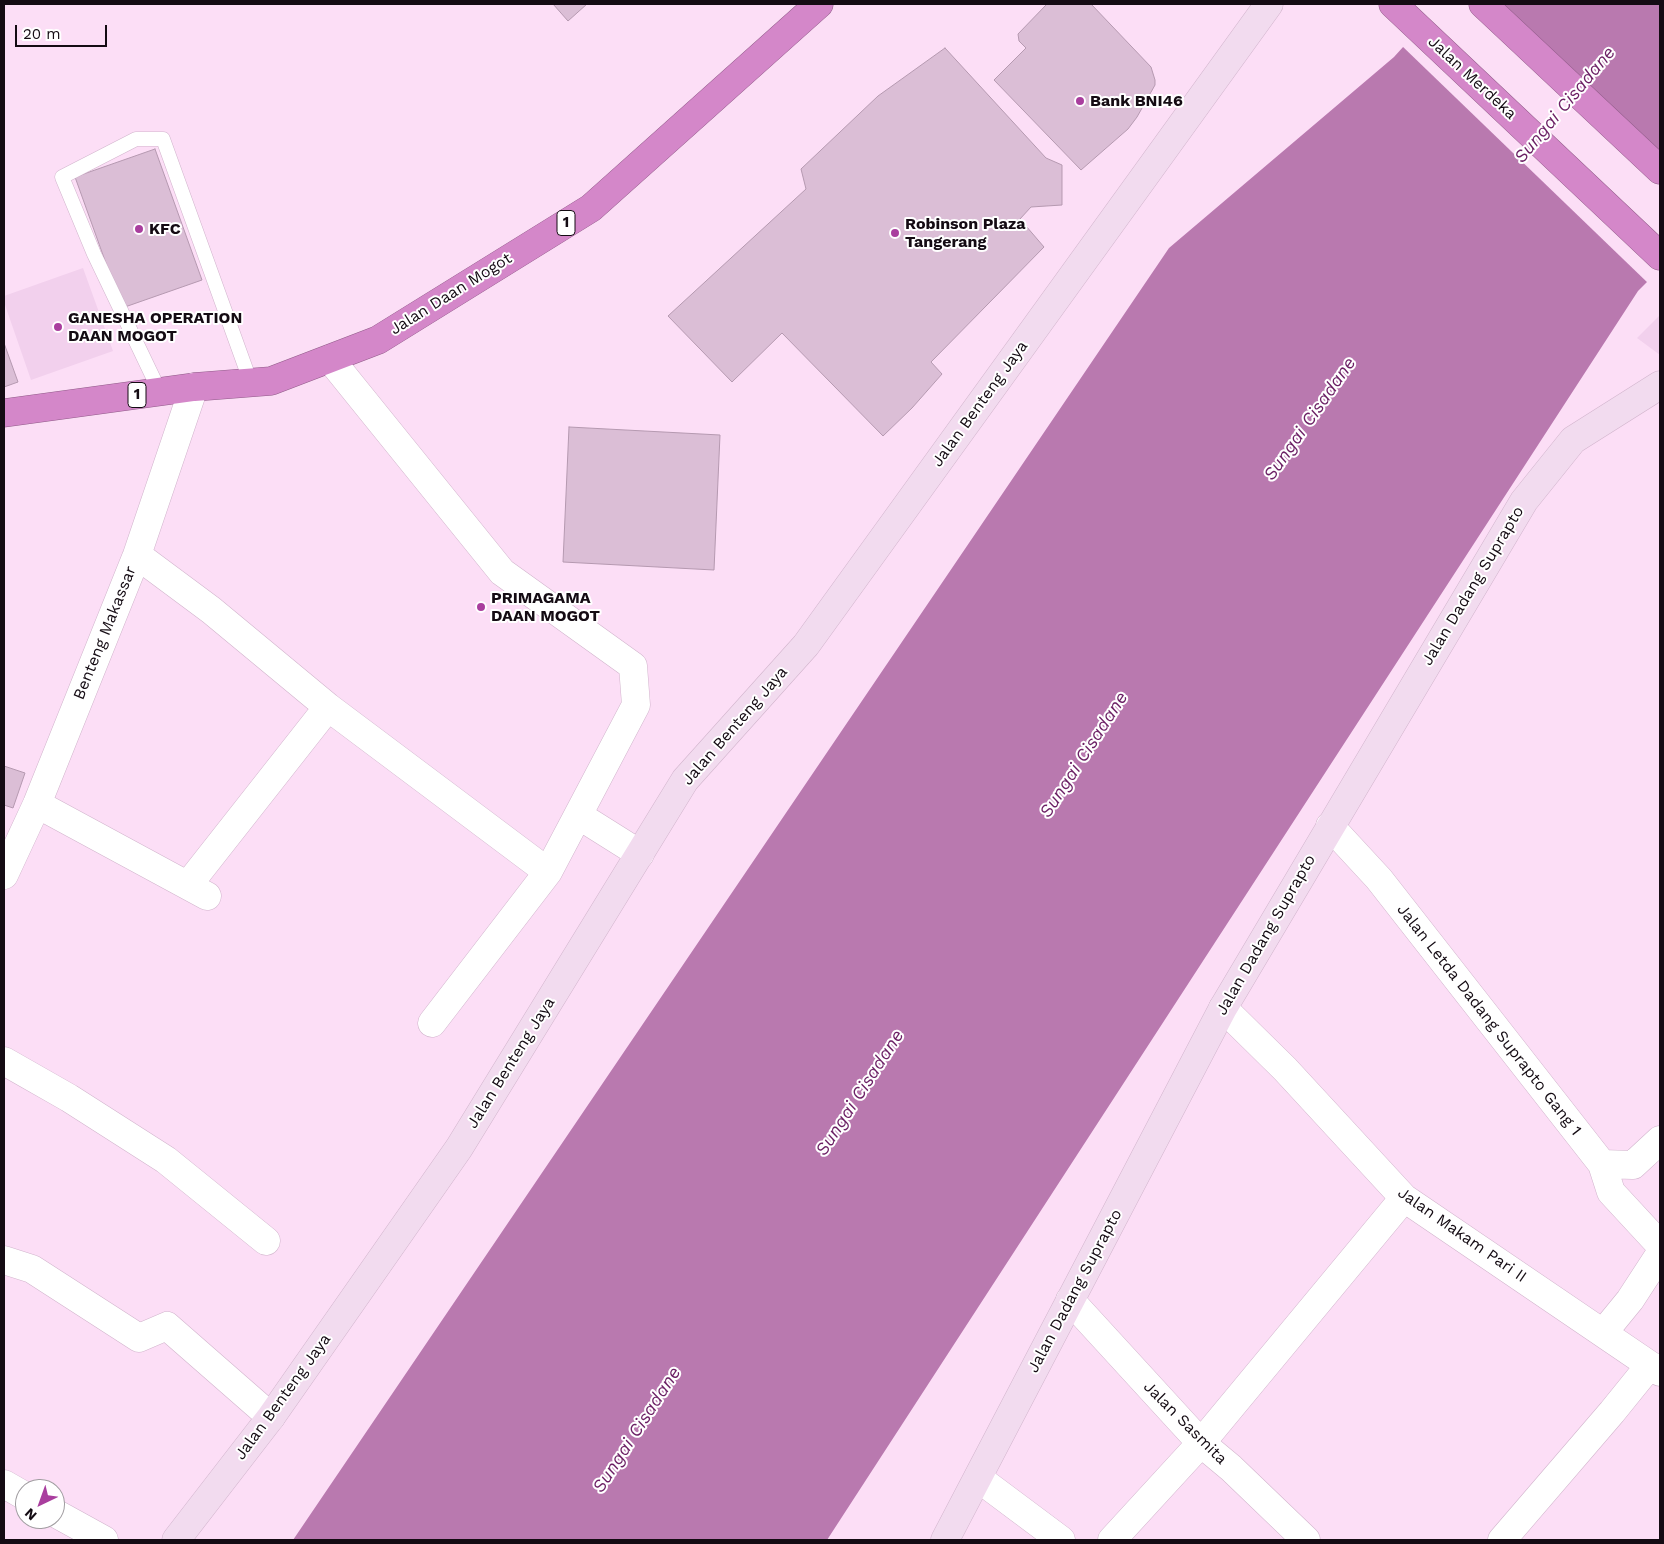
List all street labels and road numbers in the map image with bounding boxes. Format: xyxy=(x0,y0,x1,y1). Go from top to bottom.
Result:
street label: Jalan Merdeka xyxy=(1424,32,1520,124)
road number: 1 xyxy=(557,210,575,236)
street label: Jalan Daan Mogot xyxy=(387,249,515,339)
street label: Jalan Benteng Jaya xyxy=(928,337,1032,471)
road number: 1 xyxy=(128,382,146,408)
street label: Jalan Dadang Suprapto xyxy=(1418,503,1528,669)
street label: Benteng Makassar xyxy=(69,563,141,703)
street label: Jalan Benteng Jaya xyxy=(678,663,792,789)
street label: Jalan Dadang Suprapto xyxy=(1212,851,1320,1019)
street label: Jalan Letda Dadang Suprapto Gang 1 xyxy=(1393,901,1585,1139)
street label: Jalan Benteng Jaya xyxy=(463,994,559,1132)
street label: Jalan Makam Pari II xyxy=(1394,1183,1530,1287)
street label: Jalan Dadang Suprapto xyxy=(1024,1206,1126,1376)
street label: Jalan Benteng Jaya xyxy=(231,1330,335,1464)
street label: Jalan Sasmita xyxy=(1139,1377,1231,1469)

